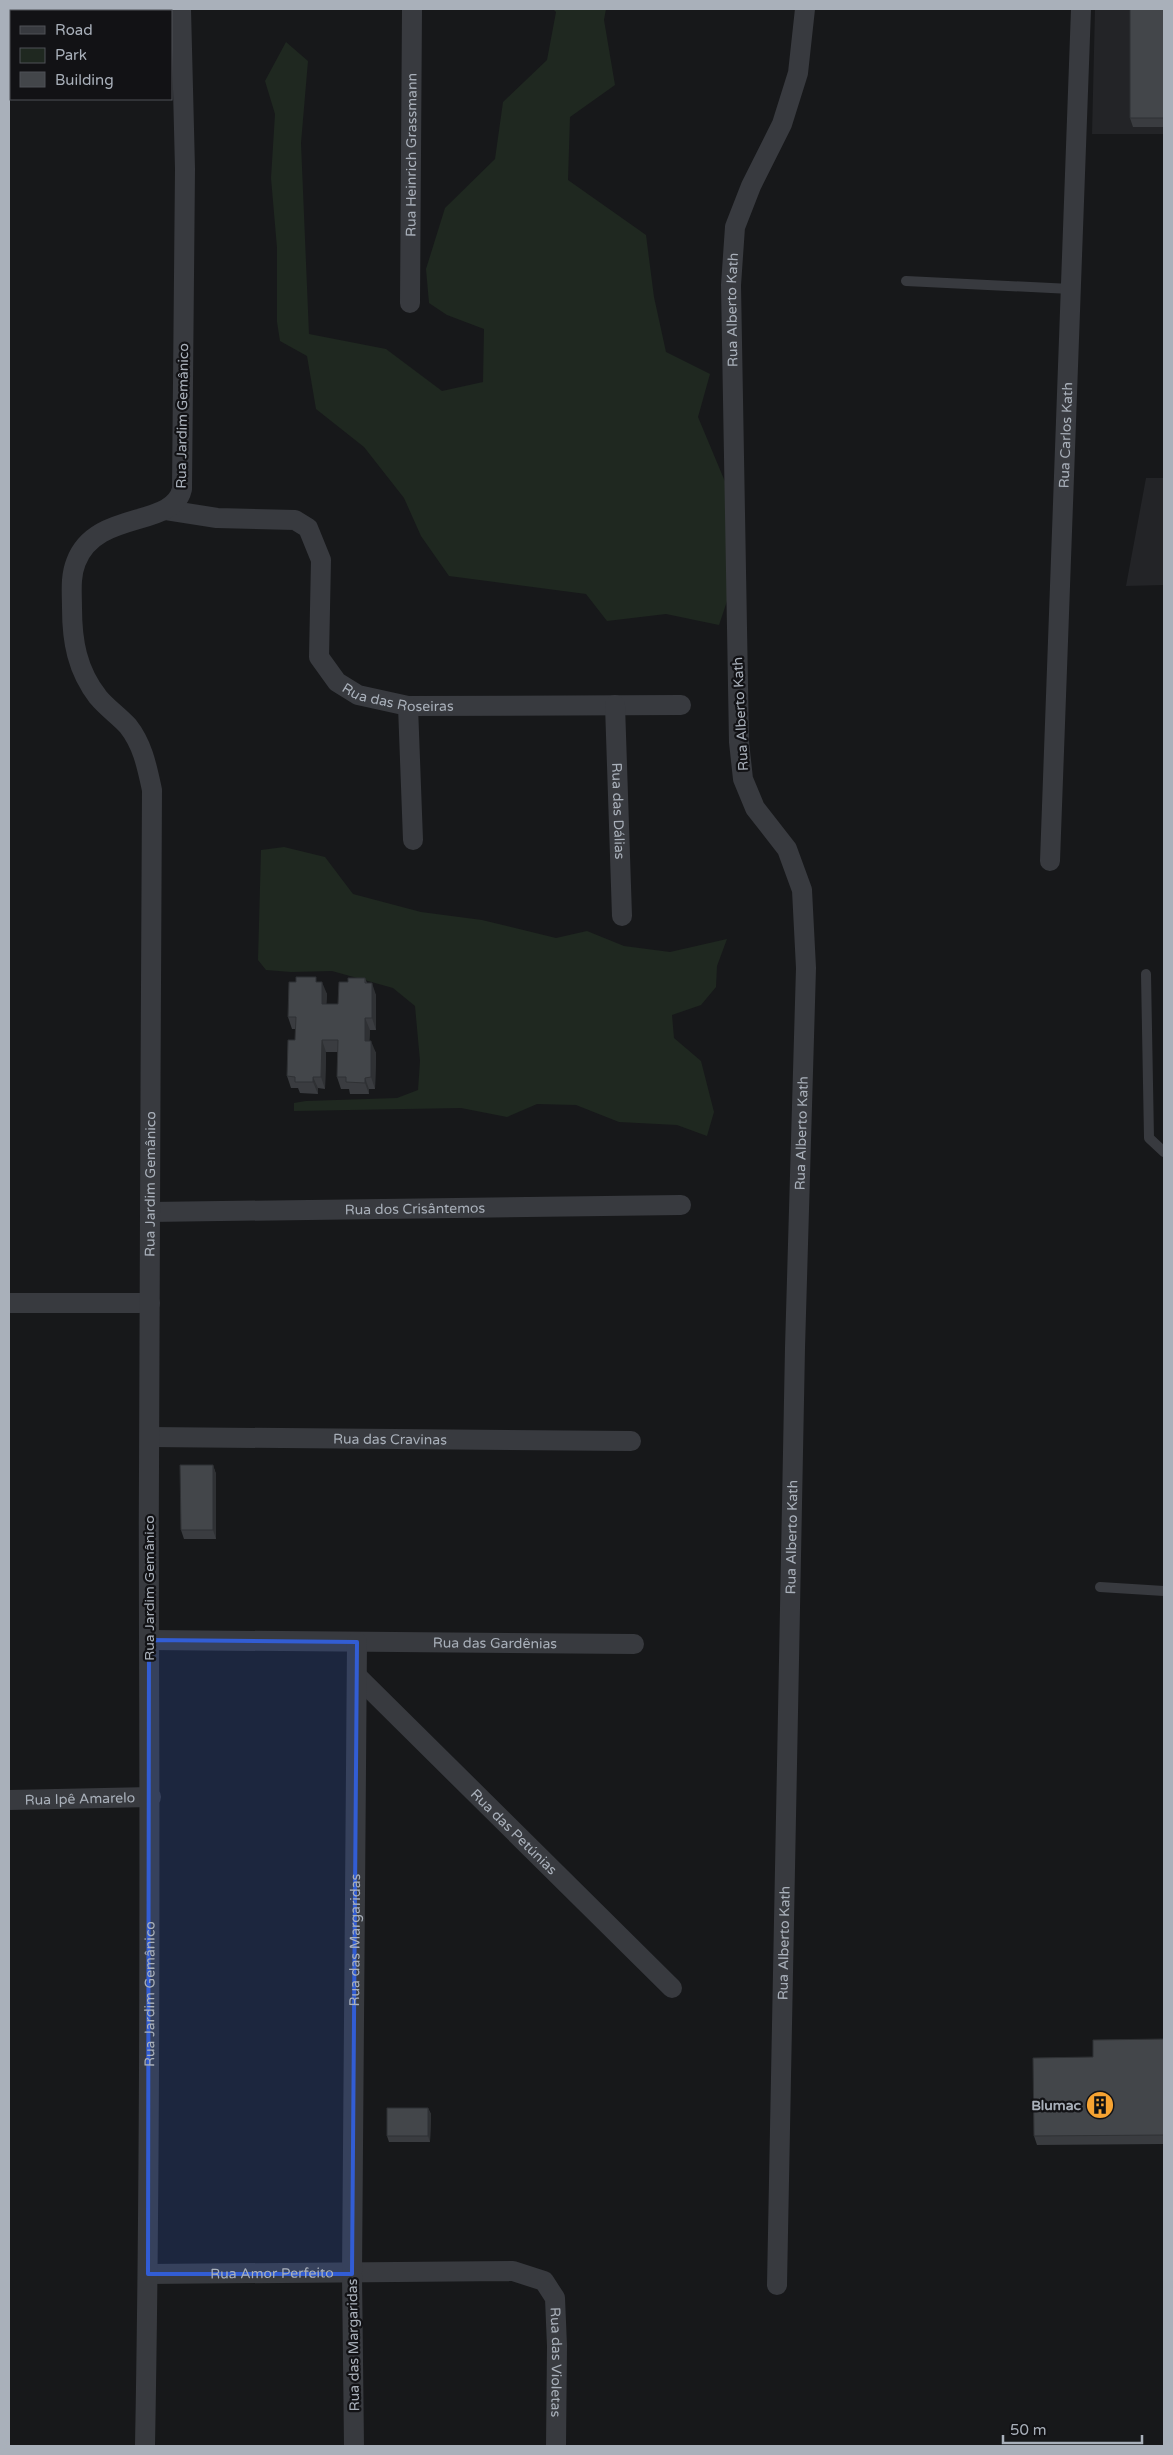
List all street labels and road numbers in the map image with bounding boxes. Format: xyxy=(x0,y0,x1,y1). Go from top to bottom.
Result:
street label: Rua Heinrich Grassmann xyxy=(402,73,421,237)
street label: Rua Alberto Kath xyxy=(723,252,742,367)
street label: Rua Jardim Gemânico xyxy=(173,343,192,489)
street label: Rua Carlos Kath xyxy=(1056,382,1076,489)
street label: Rua Alberto Kath xyxy=(729,656,752,772)
street label: Rua das Roseiras xyxy=(339,679,454,715)
street label: Rua das Dálias xyxy=(608,762,628,860)
street label: Rua Alberto Kath xyxy=(792,1076,812,1191)
street label: Rua Jardim Gemânico xyxy=(142,1111,159,1257)
street label: Rua dos Crisântemos xyxy=(345,1200,486,1218)
street label: Rua das Cravinas xyxy=(333,1431,447,1448)
street label: Rua Alberto Kath xyxy=(782,1480,801,1595)
street label: Rua Jardim Gemânico xyxy=(141,1515,158,1661)
street label: Rua das Gardênias xyxy=(433,1634,557,1652)
street label: Rua das Petúnias xyxy=(467,1785,561,1878)
street label: Rua Ipê Amarelo xyxy=(25,1789,135,1809)
street label: Rua das Margaridas xyxy=(346,1873,364,2006)
street label: Rua Alberto Kath xyxy=(774,1886,794,2000)
street label: Rua Jardim Gemânico xyxy=(141,1921,159,2067)
street label: Rua Amor Perfeito xyxy=(210,2264,334,2282)
street label: Rua das Margaridas xyxy=(344,2278,363,2411)
street label: Rua das Violetas xyxy=(546,2307,565,2418)

